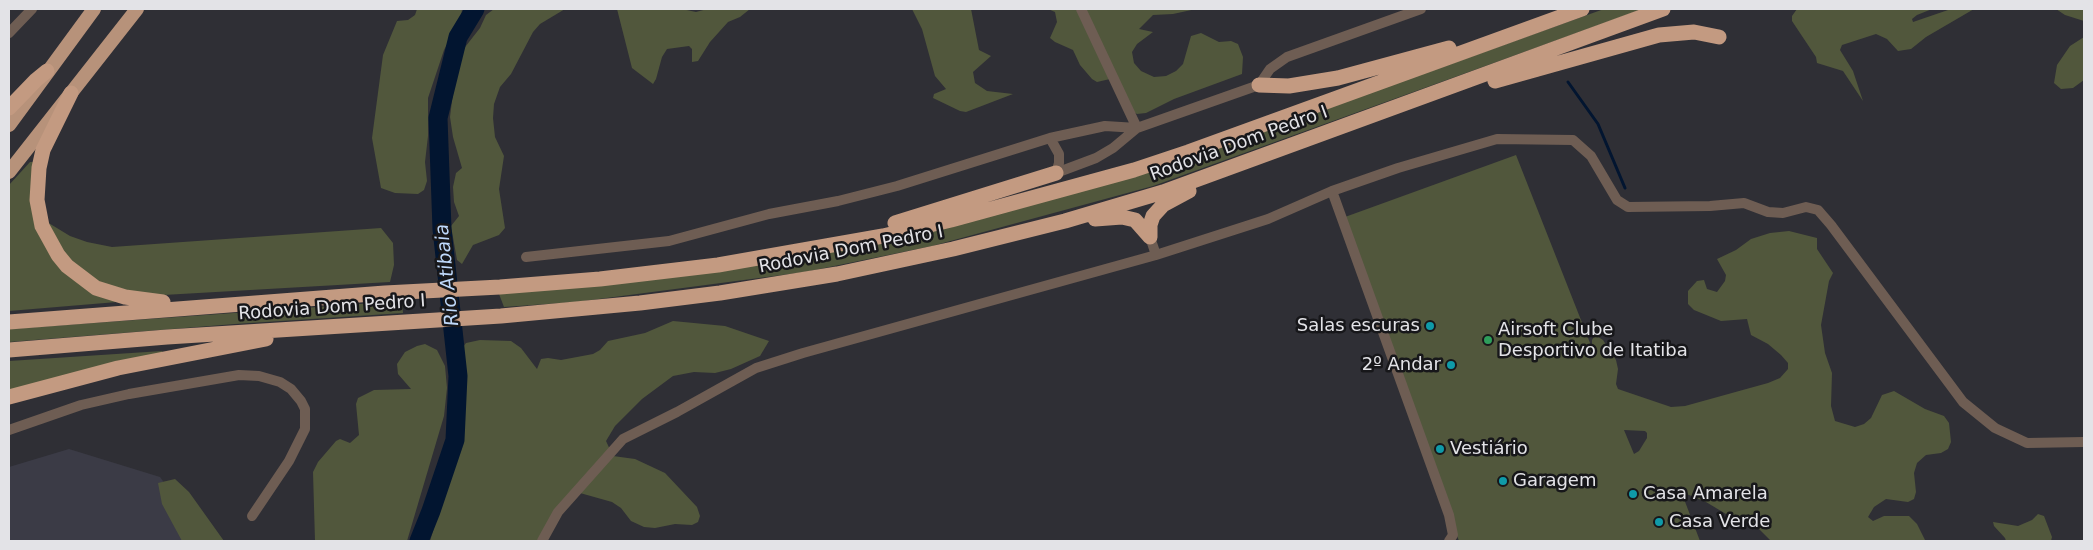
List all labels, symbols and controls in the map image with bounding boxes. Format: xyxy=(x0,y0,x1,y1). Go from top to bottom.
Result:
street label: Rodovia Dom Pedro I xyxy=(1147,102,1331,186)
street label: Rodovia Dom Pedro I xyxy=(757,222,945,278)
water label: Rio Atibaia xyxy=(431,223,465,327)
street label: Rodovia Dom Pedro I xyxy=(238,291,426,325)
place label: Salas escuras xyxy=(1297,315,1420,337)
place label: Airsoft Clube Desportivo de Itatiba xyxy=(1498,319,1688,362)
marker: Salas escuras xyxy=(1424,320,1436,332)
marker: Airsoft Clube Desportivo de Itatiba xyxy=(1482,334,1494,346)
place label: 2º Andar xyxy=(1362,354,1441,376)
marker: 2º Andar xyxy=(1445,359,1457,371)
place label: Vestiário xyxy=(1450,438,1528,460)
marker: Vestiário xyxy=(1434,443,1446,455)
place label: Garagem xyxy=(1513,470,1596,492)
marker: Garagem xyxy=(1497,475,1509,487)
place label: Casa Amarela xyxy=(1643,483,1768,505)
marker: Casa Amarela xyxy=(1627,488,1639,500)
place label: Casa Verde xyxy=(1669,511,1770,533)
marker: Casa Verde xyxy=(1653,516,1665,528)

